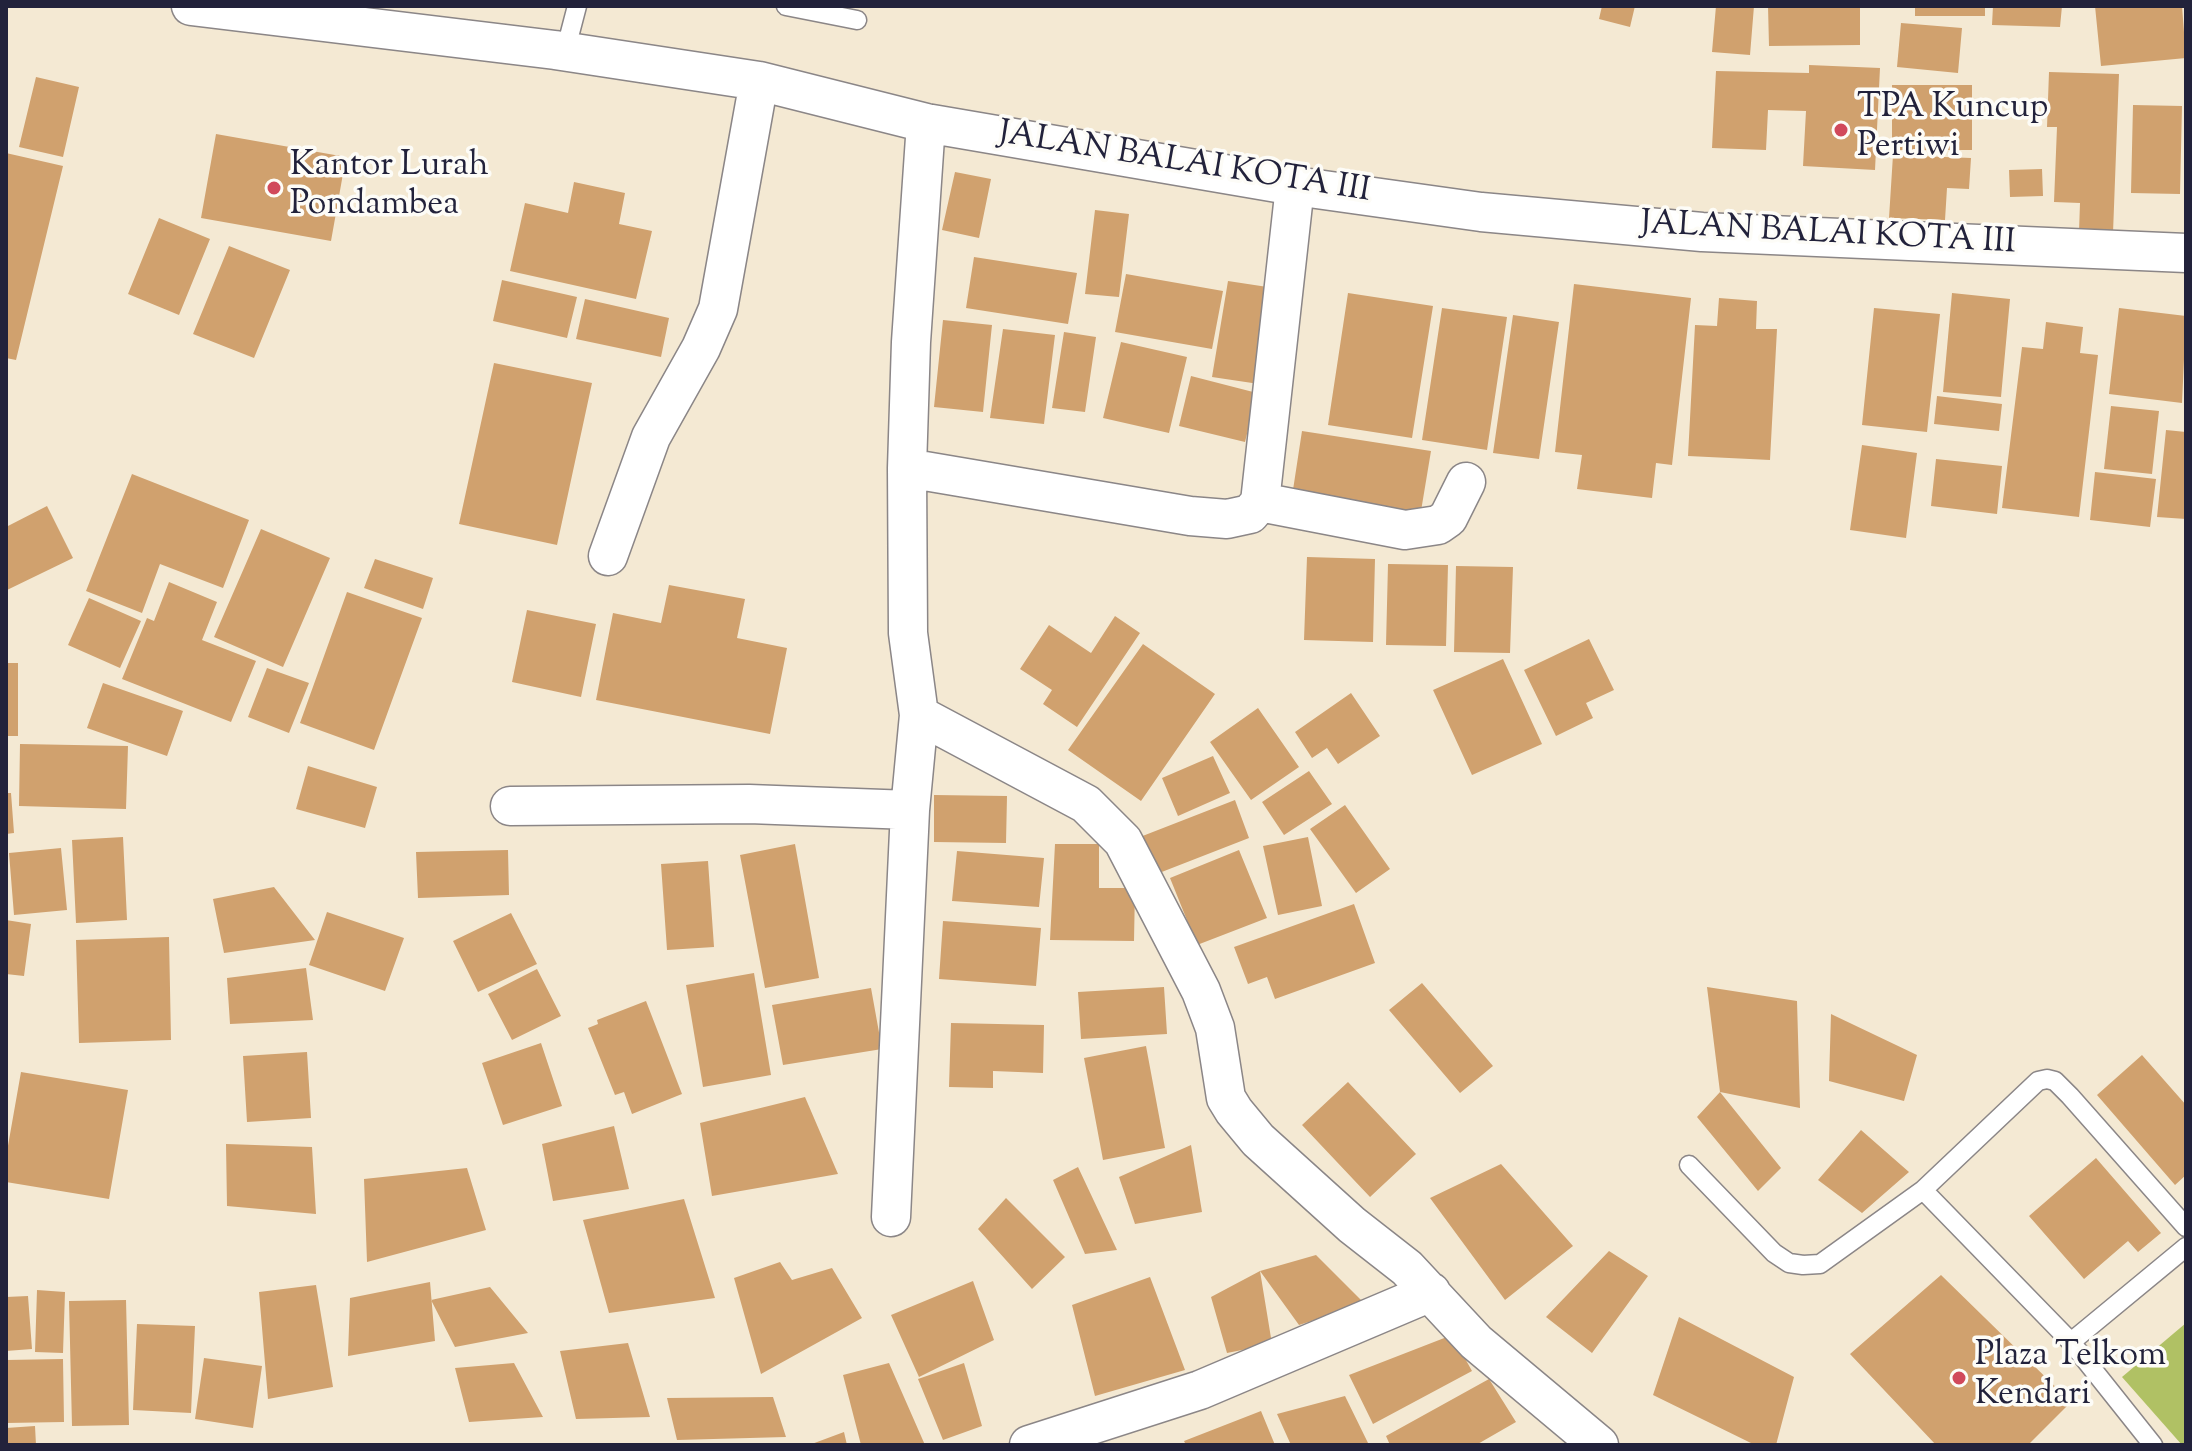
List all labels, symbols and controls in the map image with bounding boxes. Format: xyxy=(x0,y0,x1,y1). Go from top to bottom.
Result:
place label: TPA Kuncup Pertiwi xyxy=(1857,90,2048,170)
street label: JALAN BALAI KOTA III xyxy=(995,115,1373,215)
marker: TPA Kuncup Pertiwi xyxy=(1832,121,1850,139)
place label: Kantor Lurah Pondambea xyxy=(290,148,489,228)
marker: Kantor Lurah Pondambea xyxy=(265,179,283,197)
street label: JALAN BALAI KOTA III xyxy=(1639,206,2017,266)
place label: Plaza Telkom Kendari xyxy=(1975,1338,2166,1418)
marker: Plaza Telkom Kendari xyxy=(1950,1369,1968,1387)

